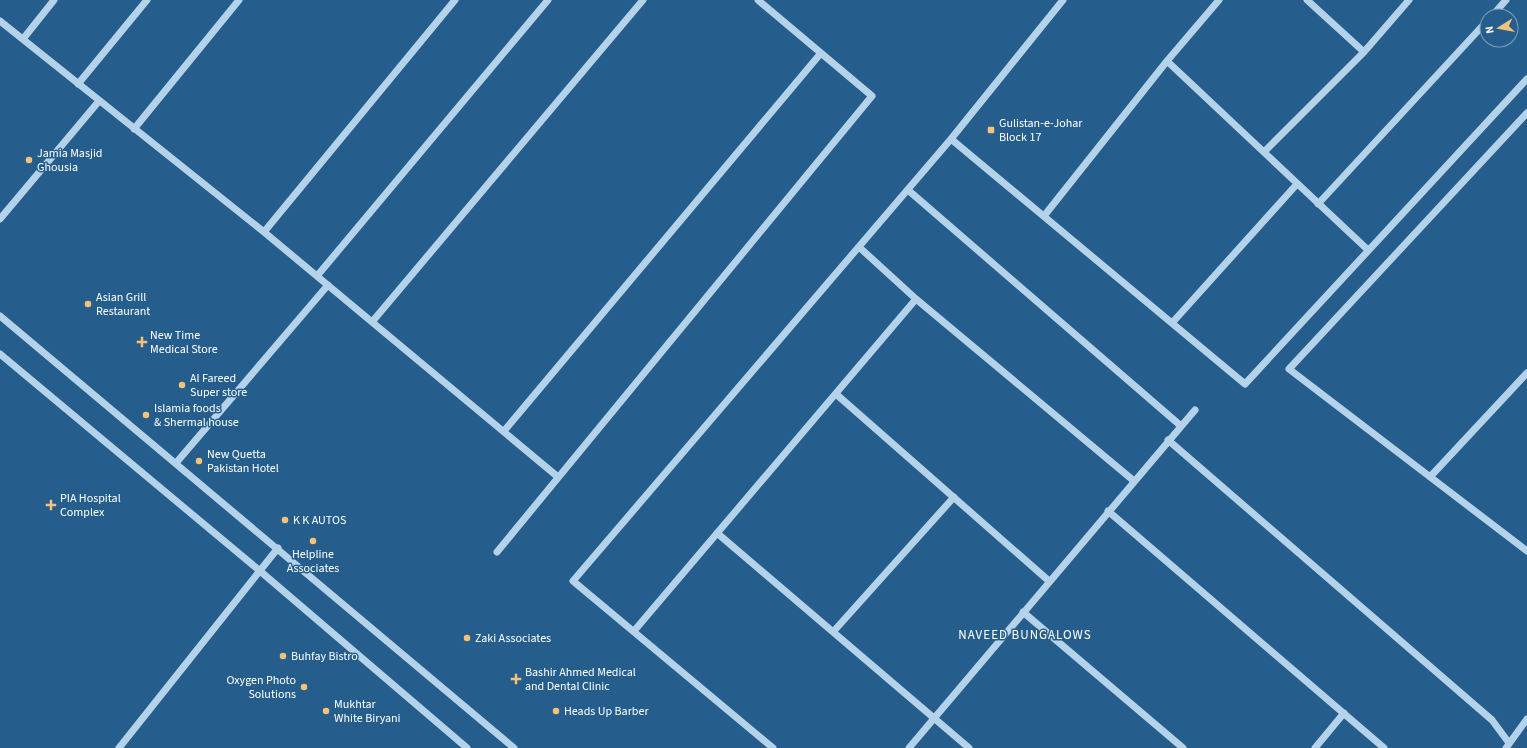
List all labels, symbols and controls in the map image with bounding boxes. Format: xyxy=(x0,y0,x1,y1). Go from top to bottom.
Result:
north arrow xyxy=(1479,8,1519,48)
text: N xyxy=(1482,25,1498,35)
place label: Gulistan-e-Johar Block 17 xyxy=(999,115,1083,146)
marker: Gulistan-e-Johar Block 17 xyxy=(986,125,996,135)
place label: Jamia Masjid Ghousia xyxy=(37,145,103,176)
marker: Jamia Masjid Ghousia xyxy=(24,155,34,165)
place label: Asian Grill Restaurant xyxy=(96,289,150,320)
marker: Asian Grill Restaurant xyxy=(83,299,93,309)
place label: New Time Medical Store xyxy=(150,327,218,358)
marker: New Time Medical Store xyxy=(137,337,147,347)
place label: Al Fareed Super store xyxy=(190,370,247,401)
marker: Al Fareed Super store xyxy=(177,380,187,390)
place label: Islamia foods & Shermal house xyxy=(154,400,239,431)
marker: Islamia foods & Shermal house xyxy=(141,410,151,420)
place label: New Quetta Pakistan Hotel xyxy=(207,446,279,477)
marker: New Quetta Pakistan Hotel xyxy=(194,456,204,466)
place label: PIA Hospital Complex xyxy=(60,490,121,521)
marker: PIA Hospital Complex xyxy=(45,499,57,511)
place label: K K AUTOS xyxy=(293,512,346,529)
marker: K K AUTOS xyxy=(280,515,290,525)
marker: Helpline Associates xyxy=(308,536,318,546)
place label: Helpline Associates xyxy=(287,546,339,577)
district label: NAVEED BUNGALOWS xyxy=(958,626,1092,644)
place label: Zaki Associates xyxy=(475,630,551,647)
marker: Zaki Associates xyxy=(462,633,472,643)
place label: Buhfay Bistro xyxy=(291,648,358,665)
marker: Buhfay Bistro xyxy=(278,651,288,661)
place label: Bashir Ahmed Medical and Dental Clinic xyxy=(525,664,636,695)
place label: Oxygen Photo Solutions xyxy=(226,672,296,703)
marker: Bashir Ahmed Medical and Dental Clinic xyxy=(510,673,522,685)
marker: Oxygen Photo Solutions xyxy=(299,682,309,692)
place label: Mukhtar White Biryani xyxy=(334,696,401,727)
place label: Heads Up Barber xyxy=(564,703,649,720)
marker: Mukhtar White Biryani xyxy=(321,706,331,716)
marker: Heads Up Barber xyxy=(551,706,561,716)

